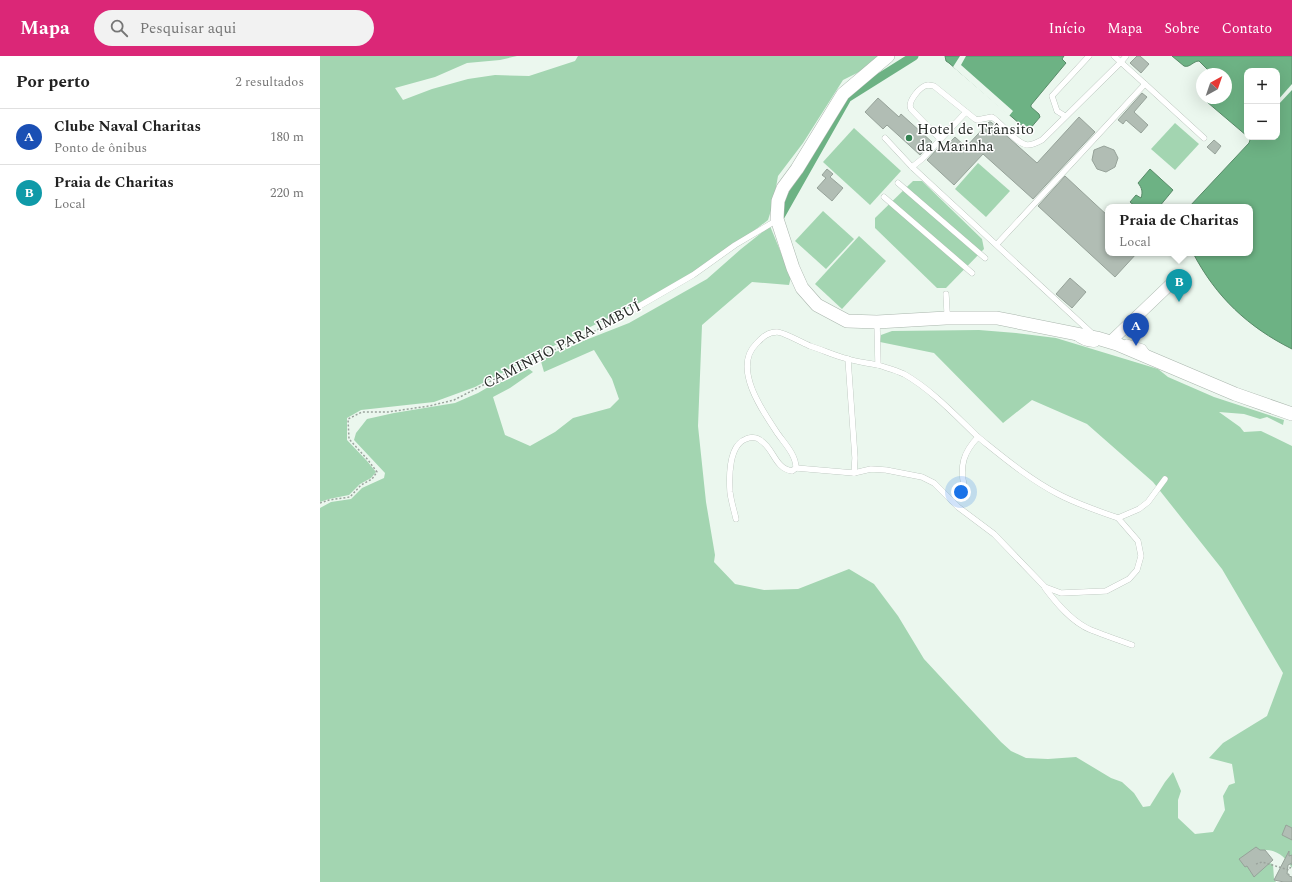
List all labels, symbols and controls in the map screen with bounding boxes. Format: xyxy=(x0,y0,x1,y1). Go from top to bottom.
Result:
search box xyxy=(94,10,374,46)
text: Mapa xyxy=(20,14,70,43)
icon: search xyxy=(108,17,130,39)
text: Pesquisar aqui xyxy=(140,17,237,40)
text: Início xyxy=(1049,18,1085,39)
text: Mapa xyxy=(1107,18,1142,39)
text: Sobre xyxy=(1164,18,1200,39)
text: Contato xyxy=(1222,18,1272,39)
north arrow xyxy=(1196,68,1232,104)
map controls xyxy=(1244,68,1280,140)
button: + xyxy=(1244,68,1280,104)
text: Por perto xyxy=(16,69,90,95)
text: 2 resultados xyxy=(235,72,304,92)
button: − xyxy=(1244,104,1280,140)
text: Clube Naval Charitas xyxy=(54,115,201,138)
place label: Hotel de Trânsito da Marinha xyxy=(917,118,1034,158)
text: A xyxy=(24,127,34,147)
text: 180 m xyxy=(270,127,304,147)
marker: Hotel de Trânsito da Marinha xyxy=(904,133,914,143)
text: Ponto de ônibus xyxy=(54,138,147,158)
text: Praia de Charitas xyxy=(54,171,174,194)
text: B xyxy=(24,183,34,203)
text: 220 m xyxy=(270,183,304,203)
text: Local xyxy=(54,194,86,214)
popup xyxy=(1105,204,1253,256)
text: Praia de Charitas xyxy=(1119,209,1239,232)
text: Local xyxy=(1119,232,1151,252)
pin: B xyxy=(1166,269,1192,302)
street label: CAMINHO PARA IMBUÍ xyxy=(479,295,645,395)
pin: A xyxy=(1123,313,1149,346)
your location xyxy=(951,482,971,502)

